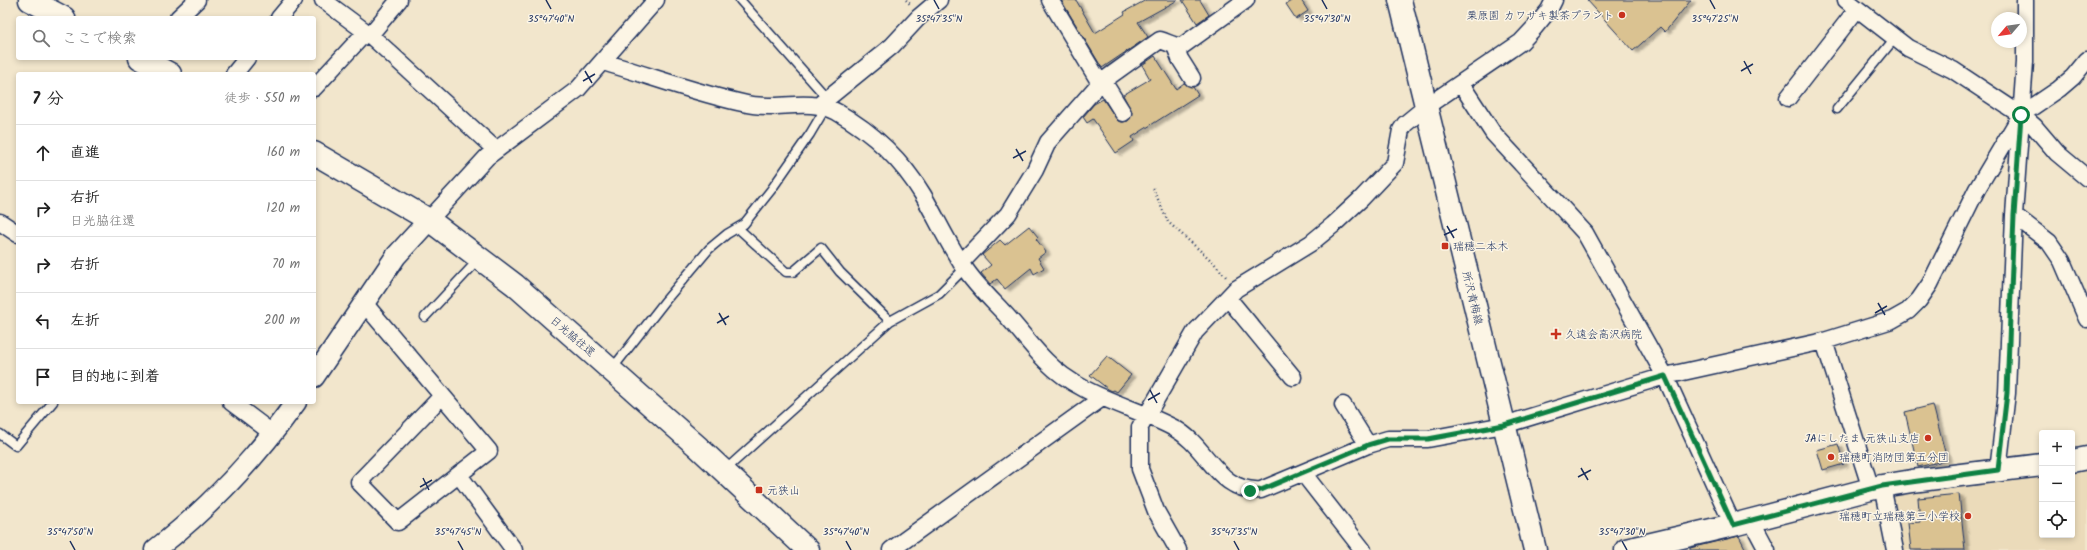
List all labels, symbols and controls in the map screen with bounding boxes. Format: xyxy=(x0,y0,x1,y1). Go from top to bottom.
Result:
place label: 栗原園 カワサキ製茶プラント xyxy=(1467,7,1614,25)
marker: 栗原園 カワサキ製茶プラント xyxy=(1617,10,1627,20)
text: 35°47'40"N xyxy=(528,11,575,27)
text: 35°47'35"N xyxy=(915,11,963,27)
text: 35°47'30"N xyxy=(1304,11,1351,27)
text: 35°47'25"N xyxy=(1691,11,1739,27)
north arrow xyxy=(1991,12,2027,48)
search box xyxy=(16,16,316,60)
icon: search xyxy=(30,27,52,49)
text: ここで検索 xyxy=(62,27,137,51)
text: 7 分 xyxy=(32,86,64,113)
text: 徒歩 · 550 m xyxy=(224,88,300,109)
route start xyxy=(2012,106,2030,124)
text: 直進 xyxy=(70,141,100,165)
icon: ahead xyxy=(32,142,54,164)
text: 160 m xyxy=(267,142,300,163)
text: 右折 xyxy=(70,186,100,210)
icon: right xyxy=(32,198,54,220)
text: 120 m xyxy=(266,198,300,219)
text: 日光脇往還 xyxy=(70,211,135,232)
place label: 瑞穂二本木 xyxy=(1453,238,1508,256)
marker: 瑞穂二本木 xyxy=(1440,241,1450,251)
text: 右折 xyxy=(70,253,100,277)
icon: right xyxy=(32,254,54,276)
text: 70 m xyxy=(272,254,300,275)
street label: 所沢青梅線 xyxy=(1457,269,1487,327)
text: 左折 xyxy=(70,309,100,333)
icon: left xyxy=(32,310,54,332)
text: 200 m xyxy=(264,310,300,331)
street label: 日光脇往還 xyxy=(546,312,599,362)
place label: 久遠会高沢病院 xyxy=(1565,326,1642,344)
marker: 久遠会高沢病院 xyxy=(1550,328,1562,340)
text: 目的地に到着 xyxy=(70,365,160,389)
icon: arrive xyxy=(32,366,54,388)
place label: JAにしたま 元狭山支店 xyxy=(1805,430,1920,448)
map controls xyxy=(2039,430,2075,538)
button: + xyxy=(2039,430,2075,466)
marker: JAにしたま 元狭山支店 xyxy=(1923,433,1933,443)
place label: 瑞穂町消防団第五分団 xyxy=(1839,449,1949,467)
marker: 瑞穂町消防団第五分団 xyxy=(1826,452,1836,462)
button: − xyxy=(2039,466,2075,502)
place label: 元狭山 xyxy=(767,482,800,500)
route end xyxy=(1241,482,1259,500)
marker: 元狭山 xyxy=(754,485,764,495)
button: locate xyxy=(2039,502,2075,538)
place label: 瑞穂町立瑞穂第三小学校 xyxy=(1839,508,1960,526)
marker: 瑞穂町立瑞穂第三小学校 xyxy=(1963,511,1973,521)
text: 35°47'50"N xyxy=(47,524,93,540)
text: 35°47'45"N xyxy=(435,524,482,540)
text: 35°47'40"N xyxy=(823,524,870,540)
text: 35°47'35"N xyxy=(1210,524,1258,540)
text: 35°47'30"N xyxy=(1599,524,1646,540)

